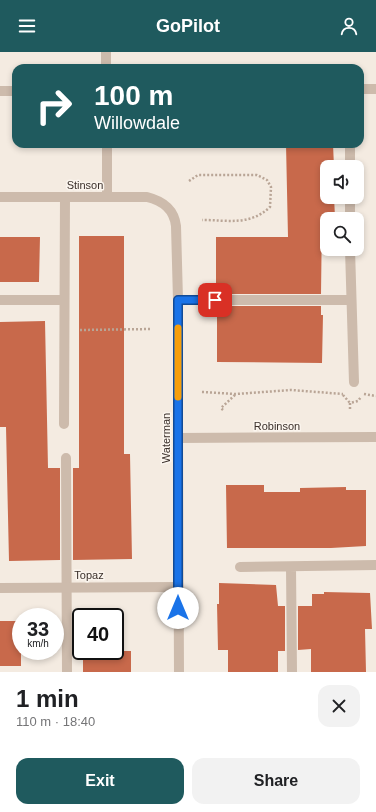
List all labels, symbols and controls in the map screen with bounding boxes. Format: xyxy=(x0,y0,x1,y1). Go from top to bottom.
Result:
icon: menu xyxy=(16,15,38,37)
icon: person xyxy=(338,15,360,37)
text: GoPilot xyxy=(156,16,220,36)
icon: right xyxy=(28,80,80,132)
text: 100 m xyxy=(94,80,173,111)
text: Willowdale xyxy=(94,113,180,133)
map controls xyxy=(320,160,364,256)
button: sound xyxy=(320,160,364,204)
street label: Stinson xyxy=(67,179,103,191)
button: search xyxy=(320,212,364,256)
pin xyxy=(198,283,232,317)
icon: arrive xyxy=(204,289,226,311)
street label: Waterman xyxy=(160,413,172,463)
street label: Robinson xyxy=(254,420,300,432)
street label: Topaz xyxy=(74,569,104,581)
position arrow xyxy=(157,587,199,629)
speed limit sign: 40 xyxy=(72,608,124,660)
text: 33 xyxy=(27,618,49,640)
text: km/h xyxy=(27,638,49,649)
text: 1 min xyxy=(16,685,79,712)
button: close xyxy=(318,685,360,727)
text: 110 m · 18:40 xyxy=(16,714,95,729)
button: Exit xyxy=(16,758,184,804)
button: Share xyxy=(192,758,360,804)

